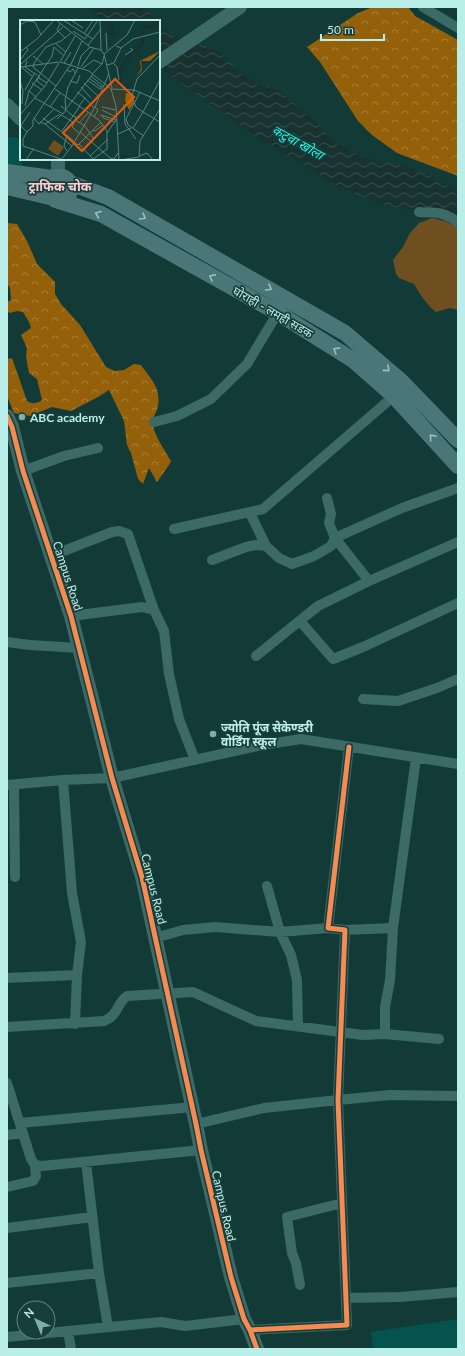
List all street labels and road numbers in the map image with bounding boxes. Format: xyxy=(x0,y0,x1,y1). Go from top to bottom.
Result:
street label: घोराही - लमही सडक xyxy=(230,283,316,341)
street label: Campus Road xyxy=(50,539,86,613)
street label: Campus Road xyxy=(138,852,170,926)
street label: Campus Road xyxy=(209,1169,239,1243)

